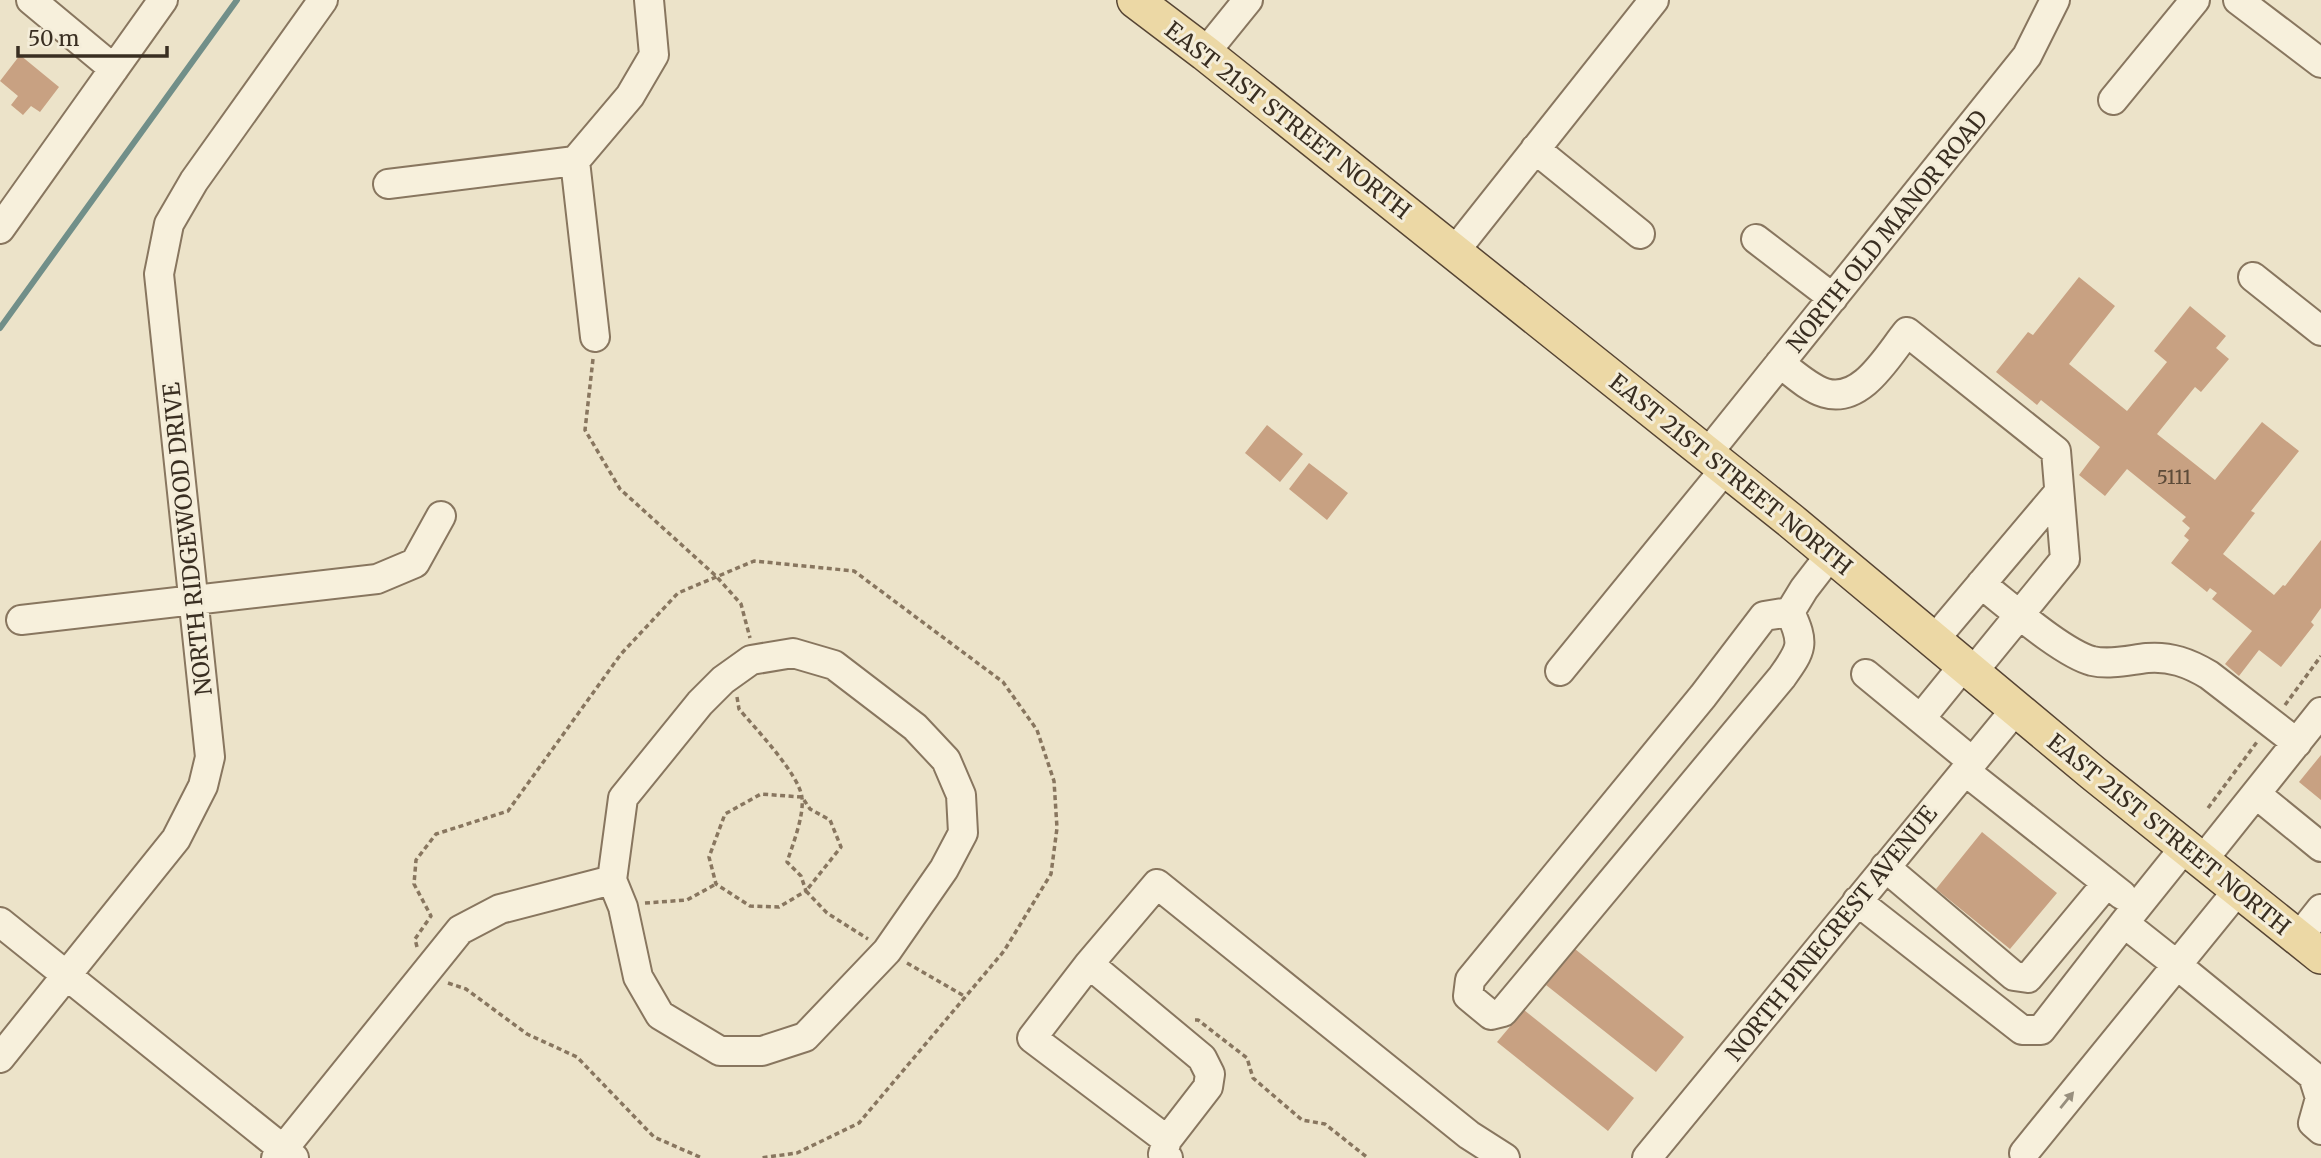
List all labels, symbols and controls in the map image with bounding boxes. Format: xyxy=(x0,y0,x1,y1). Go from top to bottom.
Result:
scale bar xyxy=(18,14,166,58)
street label: EAST 21ST STREET NORTH xyxy=(1159,15,1417,225)
text: 50 m xyxy=(28,25,79,52)
street label: NORTH OLD MANOR ROAD xyxy=(1780,104,1994,358)
street label: EAST 21ST STREET NORTH xyxy=(1604,367,1858,581)
street label: NORTH RIDGEWOOD DRIVE xyxy=(156,381,218,697)
house number: 5111 xyxy=(2157,465,2192,489)
street label: EAST 21ST STREET NORTH xyxy=(2042,727,2296,941)
street label: NORTH PINECREST AVENUE xyxy=(1719,799,1943,1066)
one-way arrow xyxy=(2059,1092,2074,1110)

